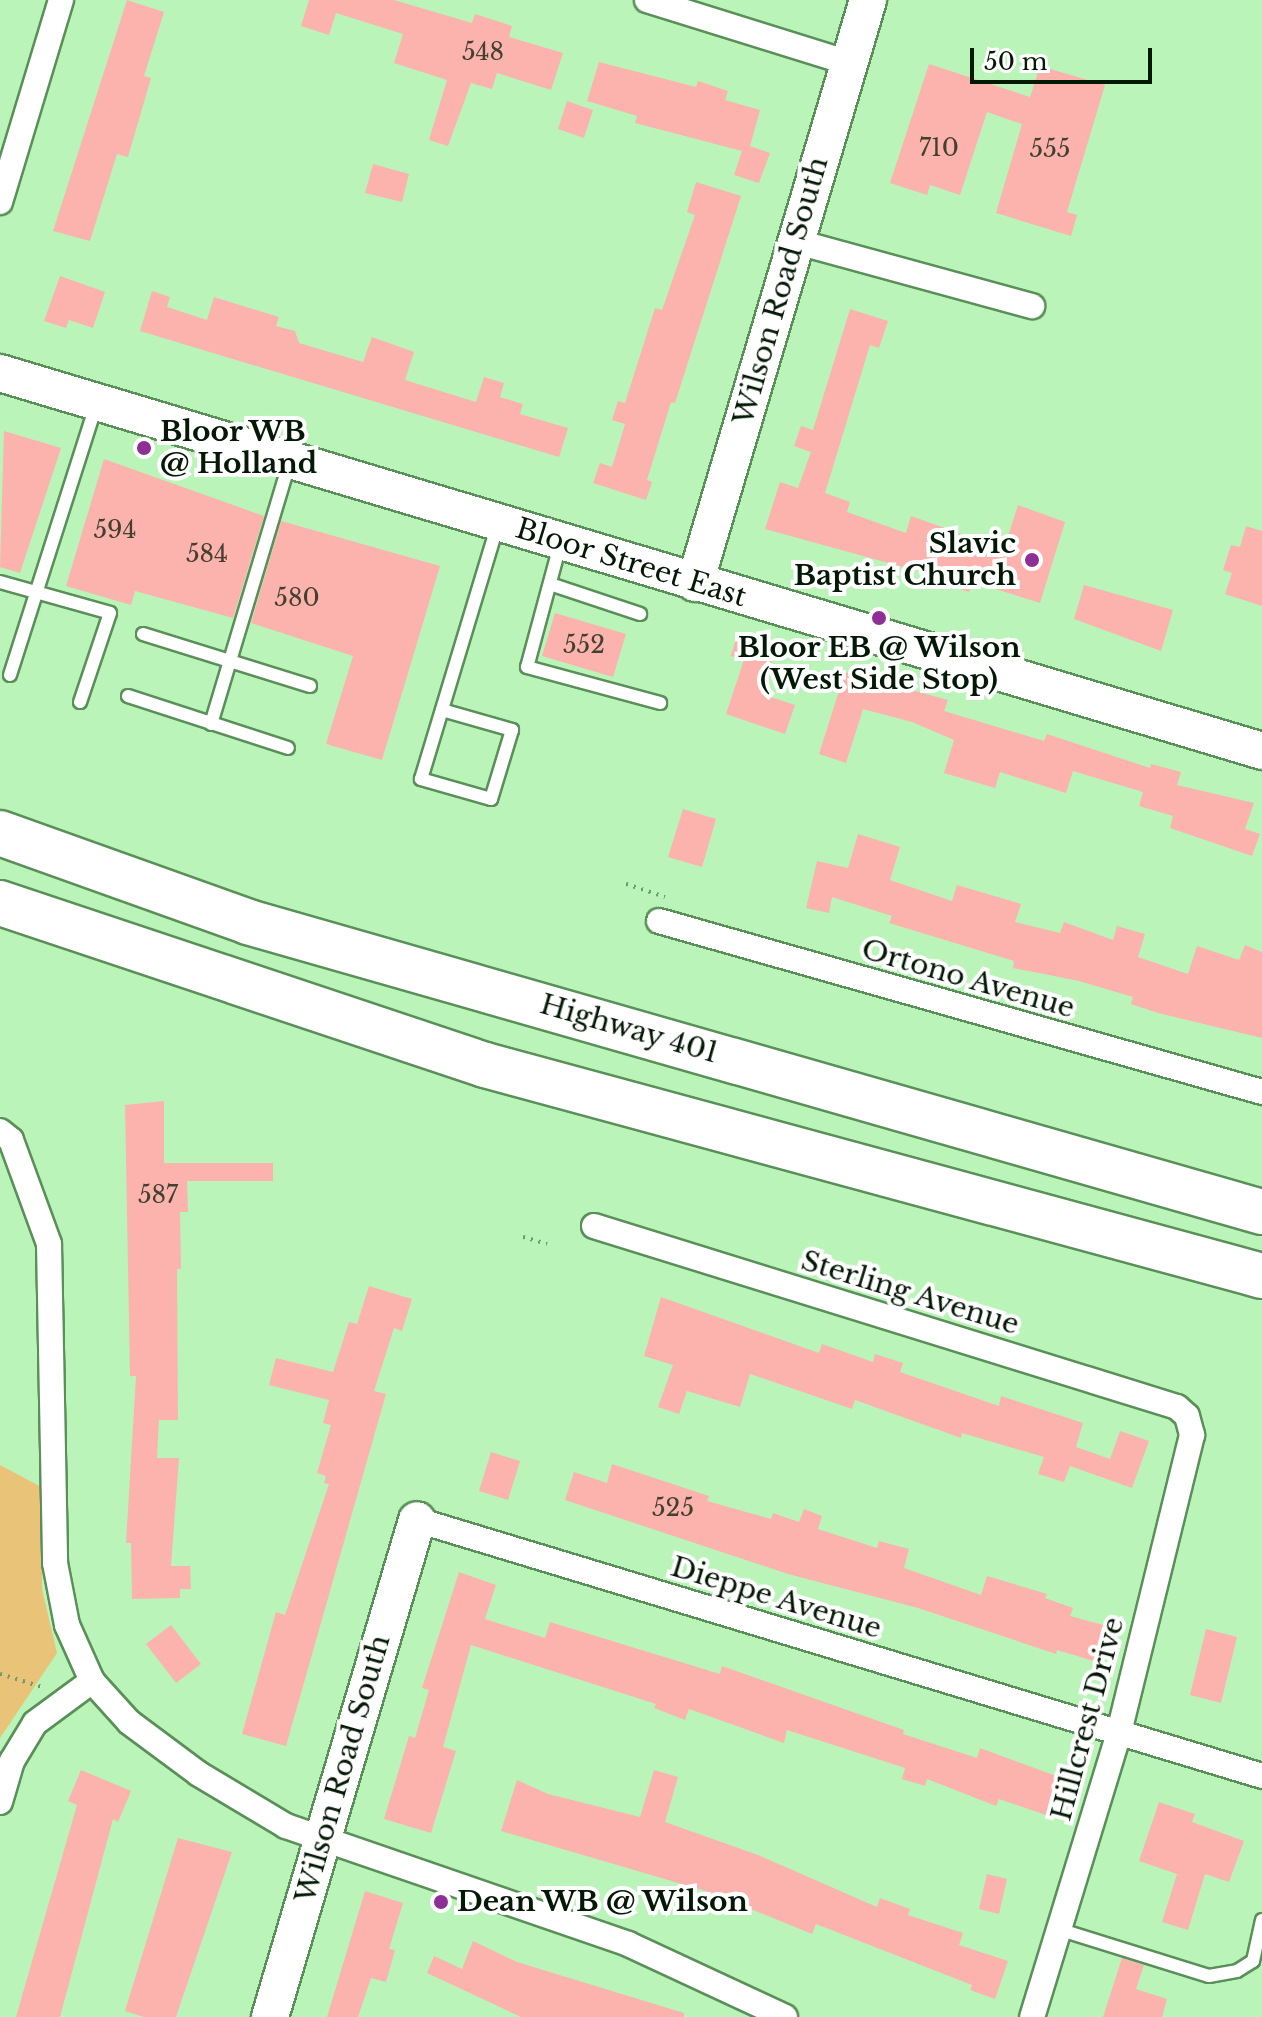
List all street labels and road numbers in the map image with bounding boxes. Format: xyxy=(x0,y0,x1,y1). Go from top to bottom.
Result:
street label: Wilson Road South xyxy=(727,153,835,429)
street label: Bloor Street East xyxy=(511,512,751,614)
street label: Ortono Avenue xyxy=(857,932,1079,1026)
street label: Highway 401 xyxy=(536,987,722,1071)
street label: Sterling Avenue xyxy=(796,1244,1024,1342)
street label: Dieppe Avenue xyxy=(666,1550,886,1646)
street label: Hillcrest Drive xyxy=(1045,1614,1131,1824)
street label: Wilson Road South xyxy=(289,1631,397,1907)

